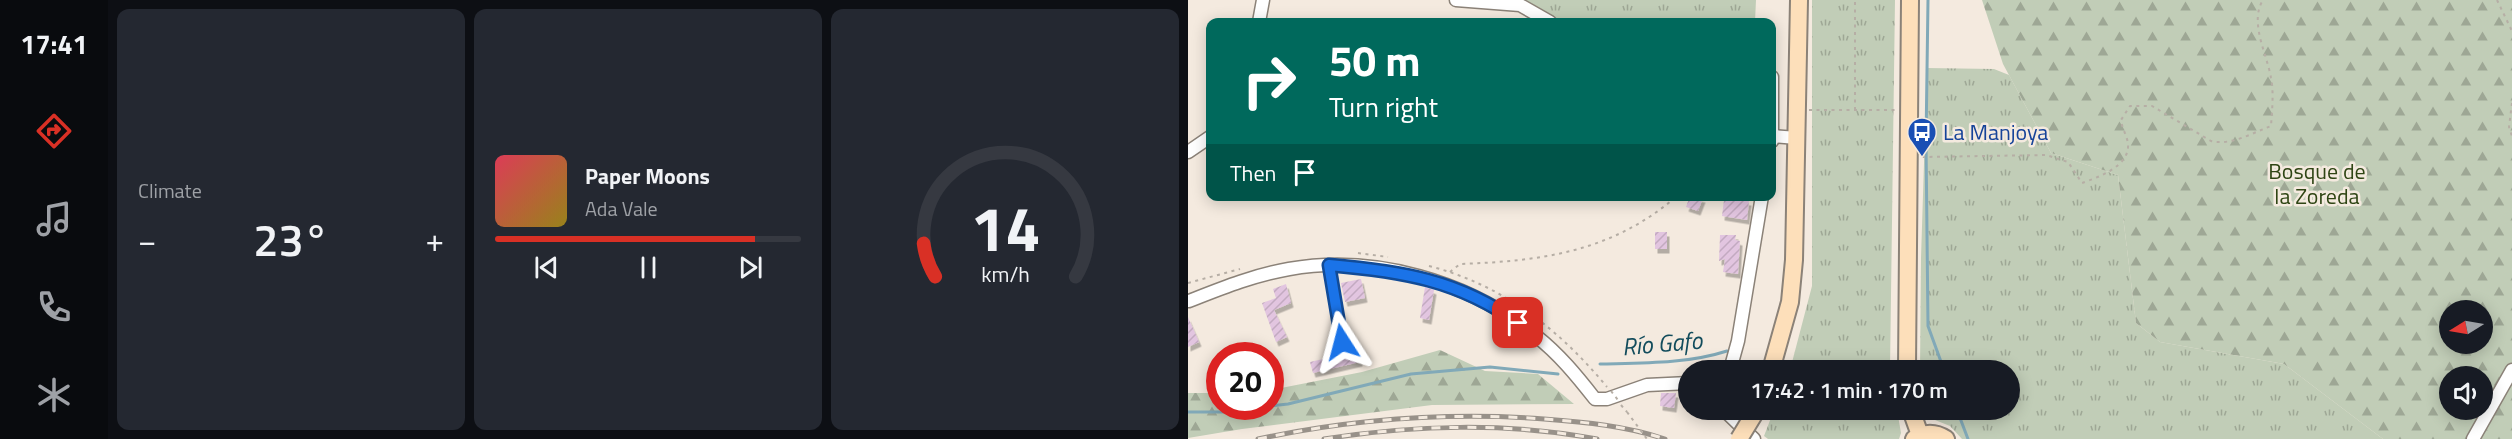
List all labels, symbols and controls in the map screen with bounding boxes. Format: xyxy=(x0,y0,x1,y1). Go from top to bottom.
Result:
text: 17:41 xyxy=(20,23,88,64)
text: 50 m xyxy=(1329,28,1421,92)
icon: right xyxy=(1230,42,1308,120)
text: Turn right xyxy=(1329,86,1438,127)
icon: directions xyxy=(33,110,75,152)
place label: La Manjoya xyxy=(1943,115,2048,149)
bus stop icon: La Manjoya xyxy=(1906,116,1938,158)
park label: Bosque de la Zoreda xyxy=(2268,154,2366,213)
text: Then xyxy=(1230,156,1276,190)
icon: arrive xyxy=(1288,156,1321,189)
text: Paper Moons xyxy=(585,159,710,193)
text: Climate xyxy=(138,175,202,206)
text: 14 xyxy=(970,180,1040,275)
text: Ada Vale xyxy=(585,193,658,224)
icon: music xyxy=(33,198,75,240)
text: 23° xyxy=(253,205,329,273)
text: − xyxy=(138,215,156,265)
text: + xyxy=(426,215,444,265)
icon: previous xyxy=(530,251,563,284)
icon: pause xyxy=(632,251,665,284)
icon: next xyxy=(734,251,767,284)
text: km/h xyxy=(981,258,1029,290)
icon: phone xyxy=(33,286,75,328)
pin xyxy=(1492,297,1543,348)
north arrow xyxy=(2439,300,2493,354)
map controls xyxy=(2439,300,2493,420)
icon: arrive xyxy=(1501,306,1534,339)
position arrow xyxy=(1310,310,1374,374)
water label: Río Gafo xyxy=(1620,321,1705,364)
speed limit sign: 20 xyxy=(1206,342,1284,420)
button: sound xyxy=(2439,366,2493,420)
text: 17:42 · 1 min · 170 m xyxy=(1750,373,1948,407)
icon: climate xyxy=(33,374,75,416)

